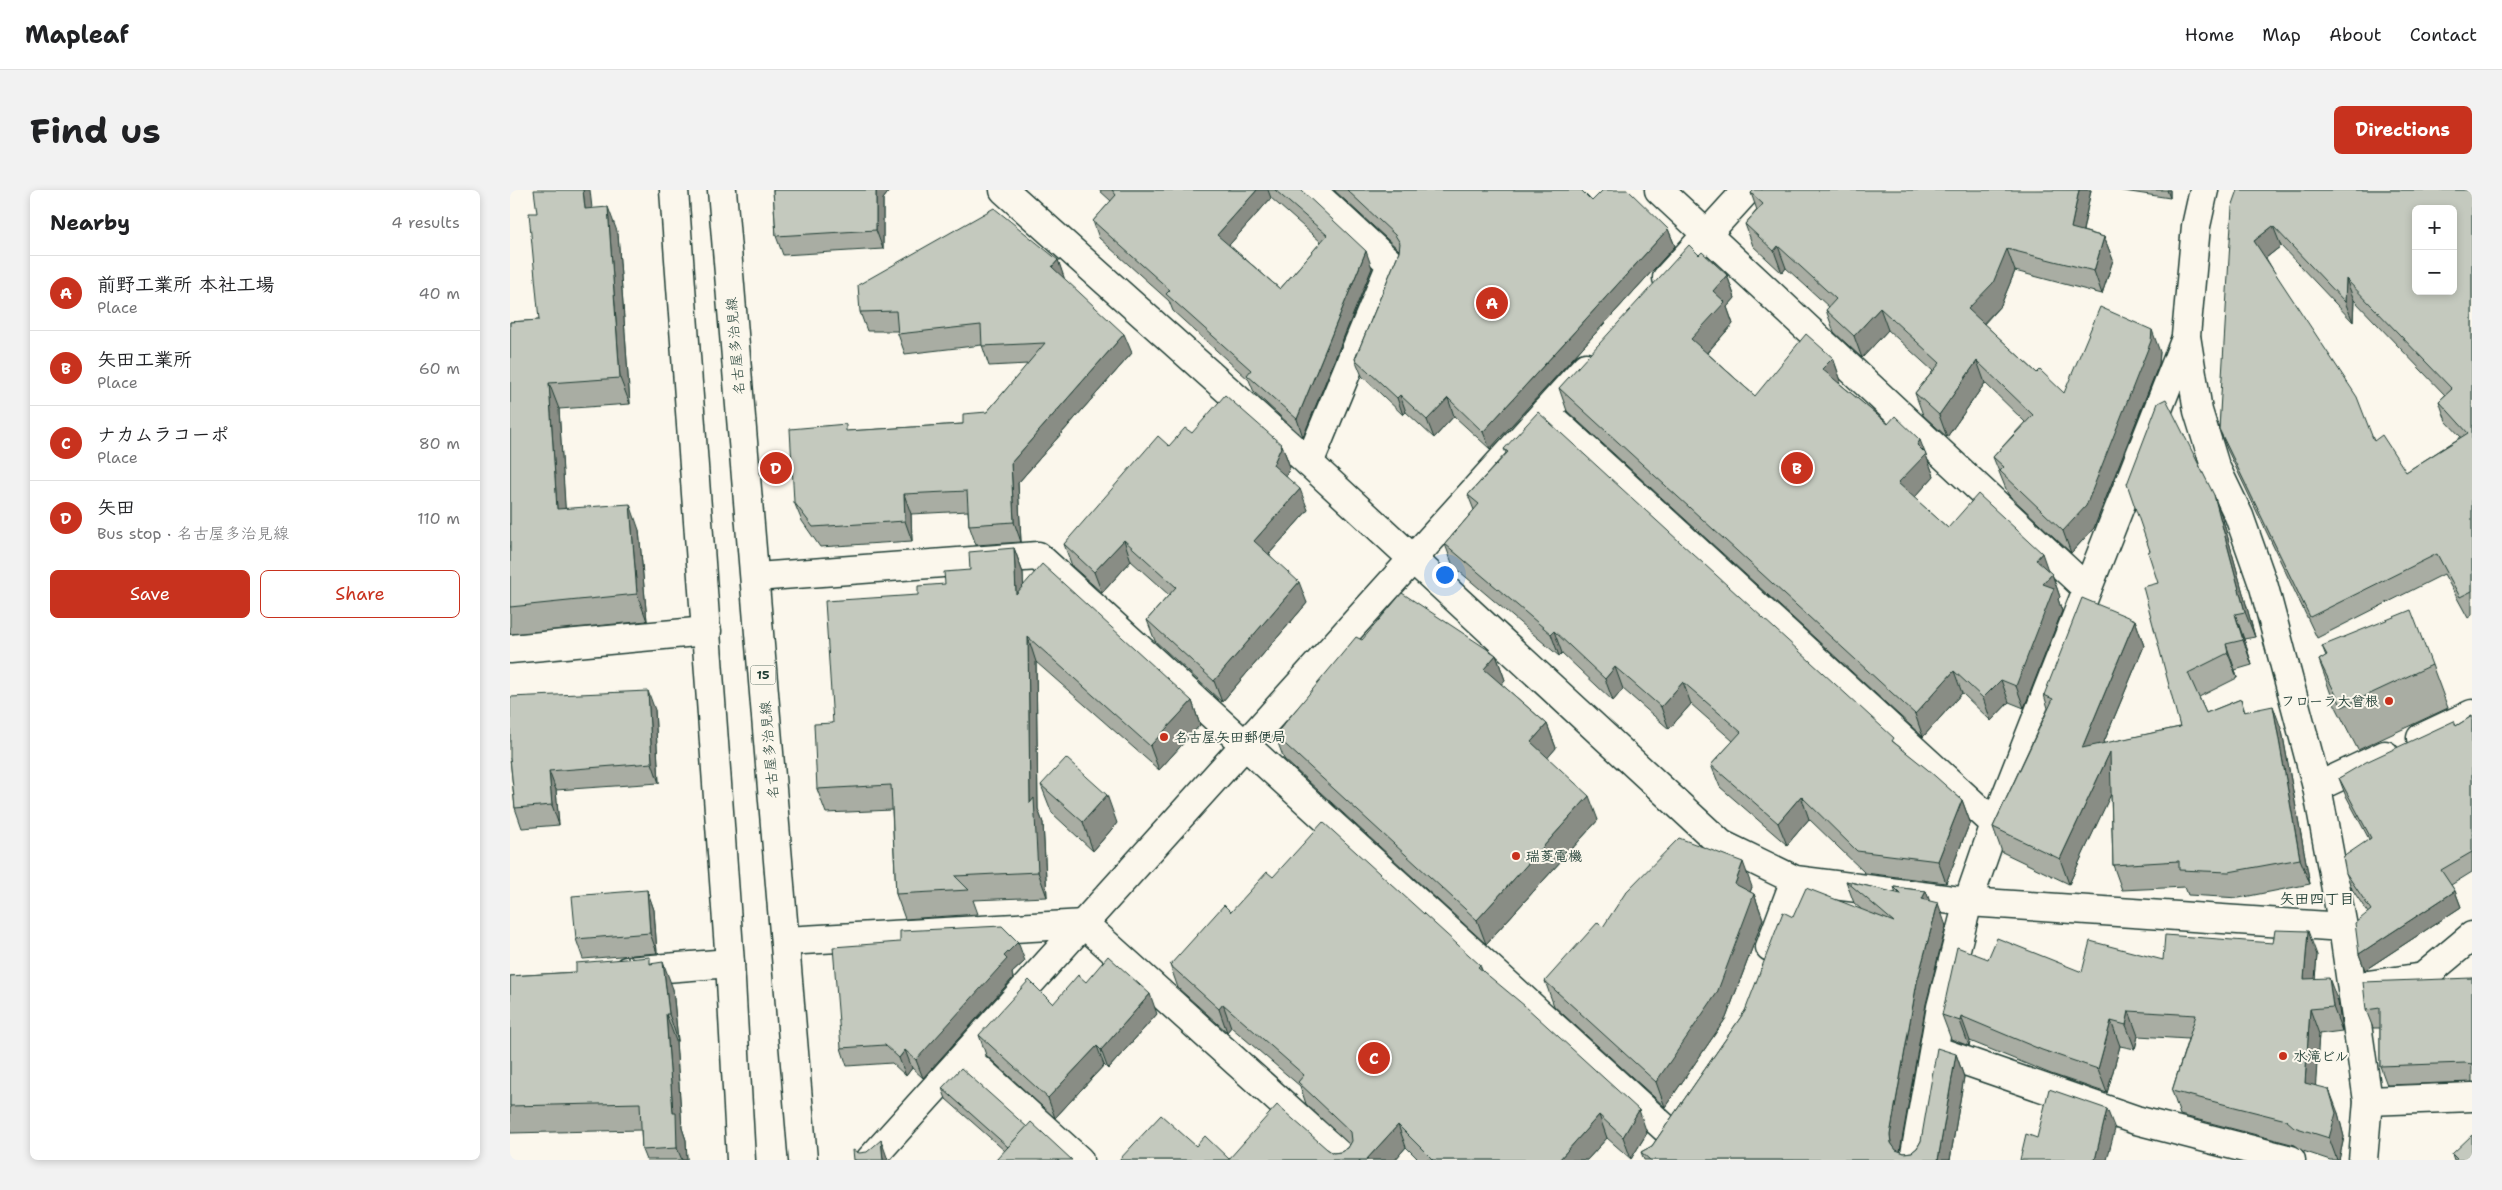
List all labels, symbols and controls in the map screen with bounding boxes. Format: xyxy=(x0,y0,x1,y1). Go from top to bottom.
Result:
text: Mapleaf xyxy=(25,19,129,51)
text: Home xyxy=(2185,23,2234,47)
text: Map xyxy=(2262,23,2301,47)
text: About xyxy=(2329,23,2382,47)
text: Contact xyxy=(2410,23,2477,47)
button: Directions xyxy=(2334,106,2472,154)
text: Find us xyxy=(30,107,161,154)
map controls xyxy=(2412,205,2457,295)
button: + xyxy=(2412,205,2457,250)
text: Nearby xyxy=(50,209,130,237)
text: 4 results xyxy=(391,212,460,233)
button: − xyxy=(2412,250,2457,295)
text: 前野工業所 本社工場 xyxy=(97,272,275,297)
text: A xyxy=(60,283,72,304)
text: 40 m xyxy=(418,283,460,304)
pin: A xyxy=(1476,284,1508,322)
street label: 名古屋多治見線 xyxy=(722,296,748,396)
text: Place xyxy=(97,297,138,318)
text: 矢田工業所 xyxy=(97,347,192,372)
text: B xyxy=(61,358,71,379)
text: 60 m xyxy=(419,358,460,379)
text: Place xyxy=(97,372,138,393)
text: ナカムラコーポ xyxy=(97,422,229,447)
text: C xyxy=(61,433,71,454)
text: 80 m xyxy=(419,433,460,454)
text: Place xyxy=(97,447,138,468)
pin: D xyxy=(760,449,792,487)
pin: B xyxy=(1781,449,1813,487)
text: 矢田 xyxy=(97,495,135,520)
text: D xyxy=(60,508,72,529)
text: 110 m xyxy=(417,508,460,529)
text: Bus stop · 名古屋多治見線 xyxy=(97,523,289,544)
your location xyxy=(1432,562,1458,588)
button: Save xyxy=(50,570,250,618)
button: Share xyxy=(260,570,460,618)
road number: 15 xyxy=(750,666,776,684)
place label: フローラ大曾根 xyxy=(2281,692,2379,710)
marker: フローラ大曾根 xyxy=(2383,695,2395,707)
street label: 名古屋多治見線 xyxy=(756,700,782,800)
place label: 名古屋矢田郵便局 xyxy=(1174,728,1286,746)
marker: 名古屋矢田郵便局 xyxy=(1158,731,1170,743)
place label: 瑞菱電機 xyxy=(1525,847,1582,865)
marker: 瑞菱電機 xyxy=(1510,850,1522,862)
district label: 矢田四丁目 xyxy=(2279,889,2355,909)
pin: C xyxy=(1358,1039,1390,1077)
place label: 水滝ビル xyxy=(2293,1047,2349,1065)
marker: 水滝ビル xyxy=(2277,1050,2289,1062)

